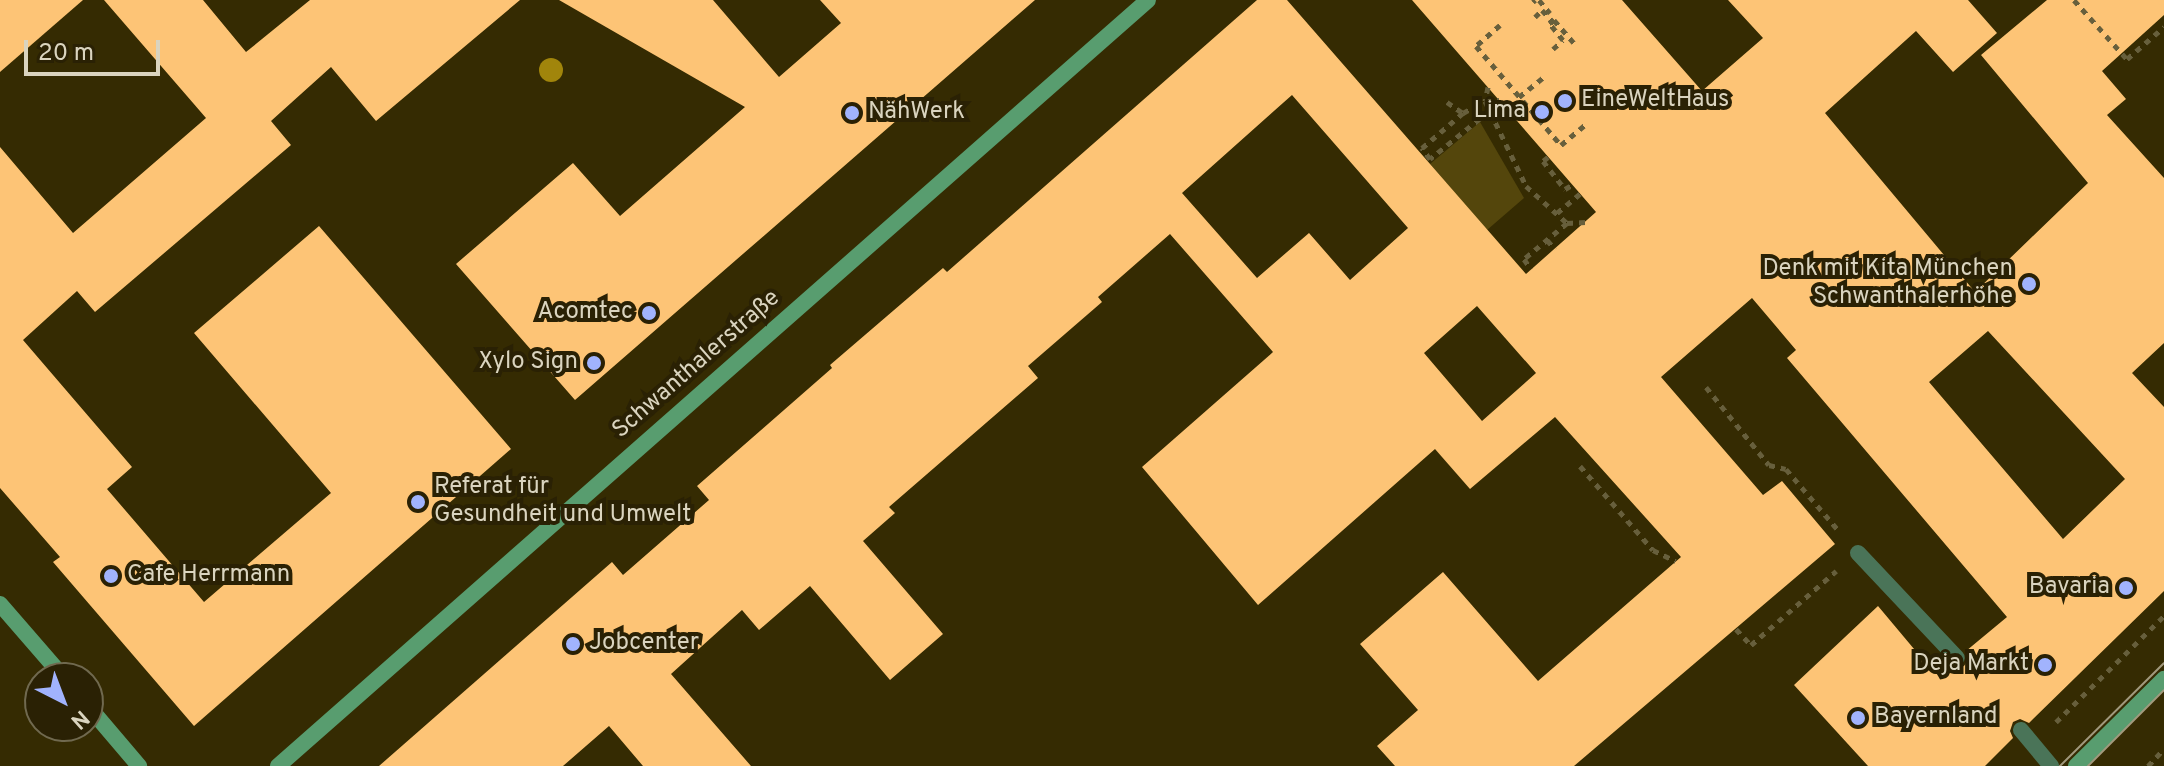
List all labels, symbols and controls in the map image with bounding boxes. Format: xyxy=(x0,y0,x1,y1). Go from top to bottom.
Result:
scale bar xyxy=(28,24,164,74)
text: 20 m xyxy=(38,39,94,69)
place label: EineWeltHaus xyxy=(1581,87,1729,115)
marker: EineWeltHaus xyxy=(1556,92,1574,110)
place label: Lima xyxy=(1473,98,1526,126)
place label: NähWerk xyxy=(868,99,965,127)
marker: Lima xyxy=(1533,103,1551,121)
marker: NähWerk xyxy=(843,104,861,122)
place label: Denk mit Kita München Schwanthalerhöhe xyxy=(1762,256,2013,312)
marker: Denk mit Kita München Schwanthalerhöhe xyxy=(2020,275,2038,293)
street label: Schwanthalerstraße xyxy=(607,284,787,446)
place label: Acomtec xyxy=(537,299,633,327)
marker: Acomtec xyxy=(640,304,658,322)
place label: Xylo Sign xyxy=(479,349,578,377)
marker: Xylo Sign xyxy=(585,354,603,372)
place label: Referat für Gesundheit und Umwelt xyxy=(434,474,691,530)
marker: Referat für Gesundheit und Umwelt xyxy=(409,493,427,511)
place label: Cafe Herrmann xyxy=(127,562,290,590)
marker: Cafe Herrmann xyxy=(102,567,120,585)
place label: Bavaria xyxy=(2029,574,2110,602)
marker: Bavaria xyxy=(2117,579,2135,597)
place label: Jobcenter xyxy=(589,630,699,658)
marker: Jobcenter xyxy=(564,635,582,653)
place label: Deja Markt xyxy=(1913,651,2029,679)
marker: Deja Markt xyxy=(2036,656,2054,674)
north arrow xyxy=(24,662,104,742)
text: N xyxy=(64,703,94,734)
place label: Bayernland xyxy=(1874,704,1998,732)
marker: Bayernland xyxy=(1849,709,1867,727)

